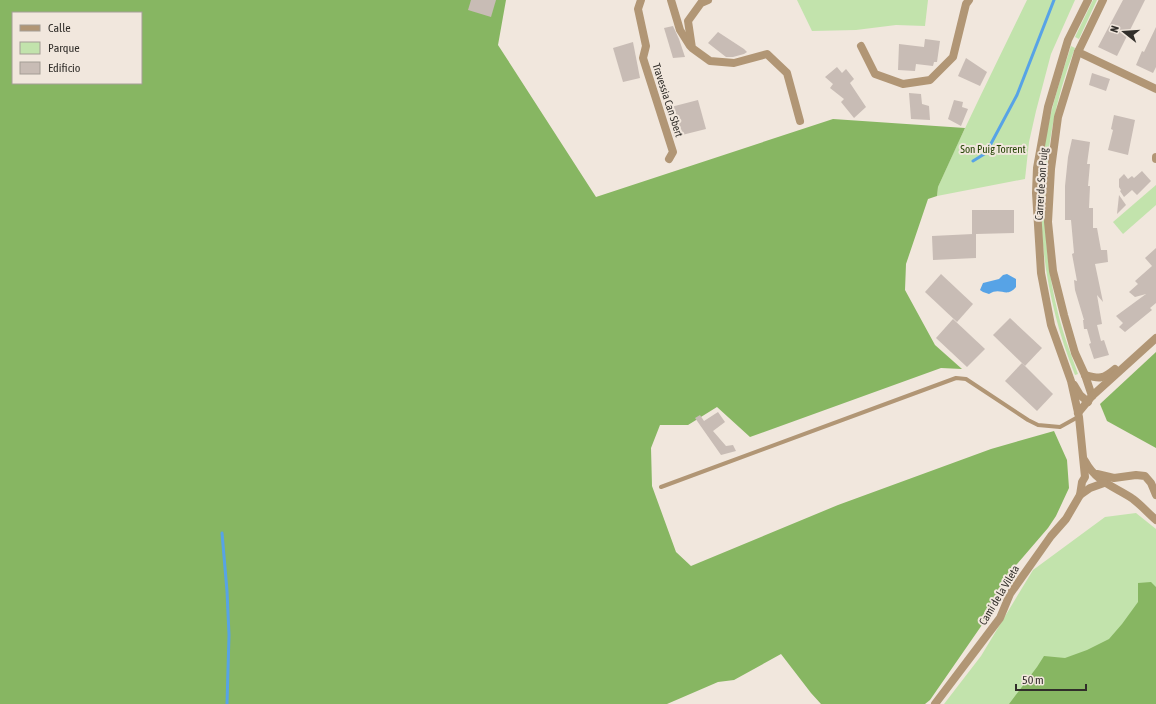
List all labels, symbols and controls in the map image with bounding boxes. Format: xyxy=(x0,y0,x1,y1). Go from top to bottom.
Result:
legend xyxy=(12,12,142,84)
north arrow xyxy=(1104,12,1144,52)
text: Calle xyxy=(48,21,71,35)
text: N xyxy=(1108,24,1121,34)
text: Parque xyxy=(48,41,80,55)
text: Edificio xyxy=(48,61,81,75)
street label: Travessia Can Sbert xyxy=(650,62,686,138)
park label: Son Puig Torrent xyxy=(960,143,1026,155)
street label: Carrer de Son Puig xyxy=(1032,147,1050,221)
street label: Camí de la Vileta xyxy=(977,563,1021,627)
scale bar xyxy=(1016,666,1086,692)
text: 50 m xyxy=(1022,673,1044,687)

